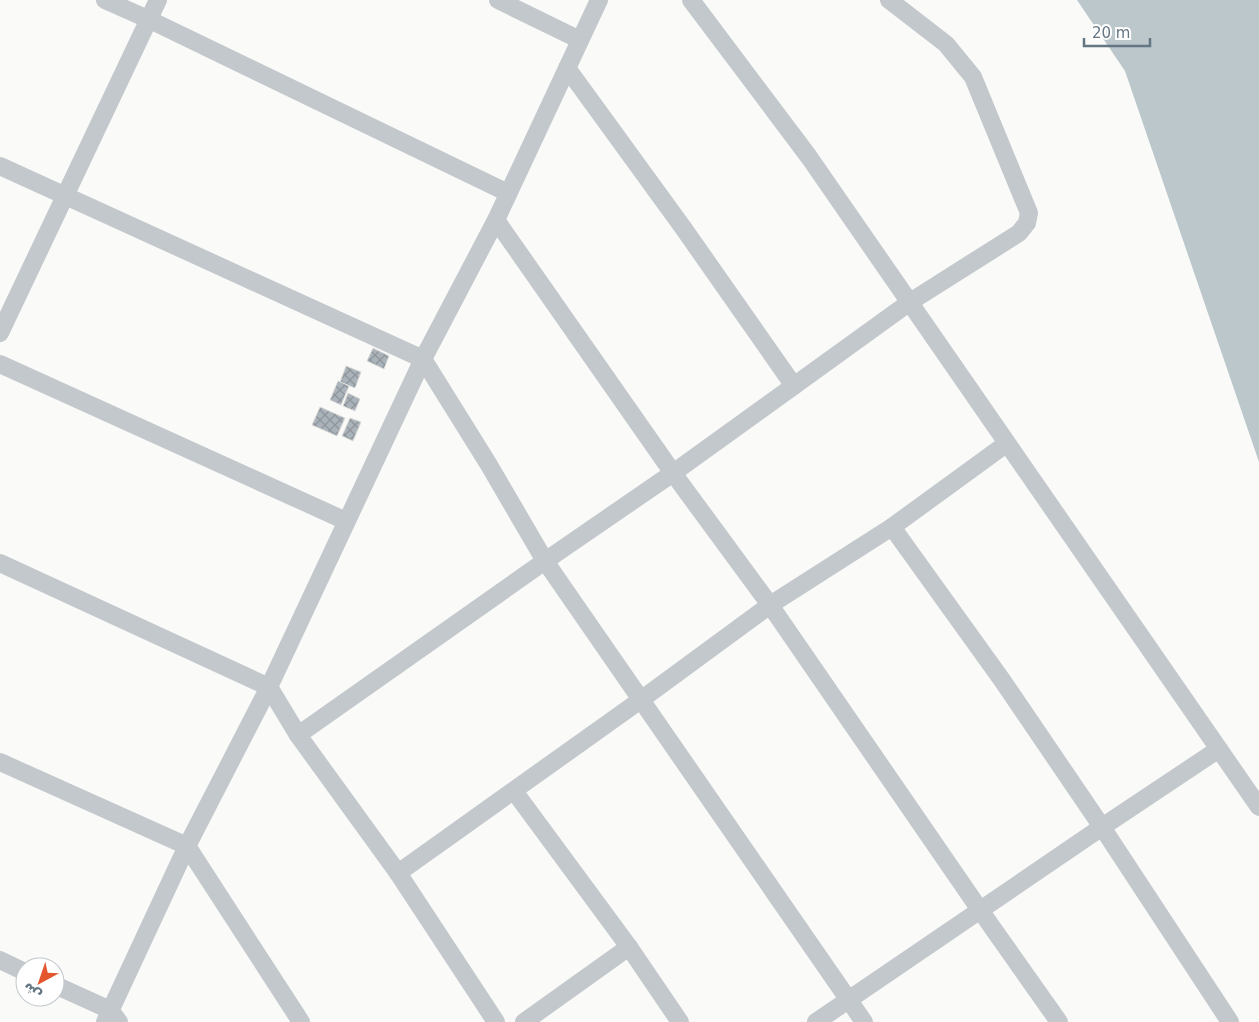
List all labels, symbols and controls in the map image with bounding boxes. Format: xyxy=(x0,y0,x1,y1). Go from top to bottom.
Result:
scale bar xyxy=(1084,15,1150,47)
text: 20 m xyxy=(1092,24,1130,42)
north arrow xyxy=(15,957,65,1007)
text: ش xyxy=(19,980,44,1004)

